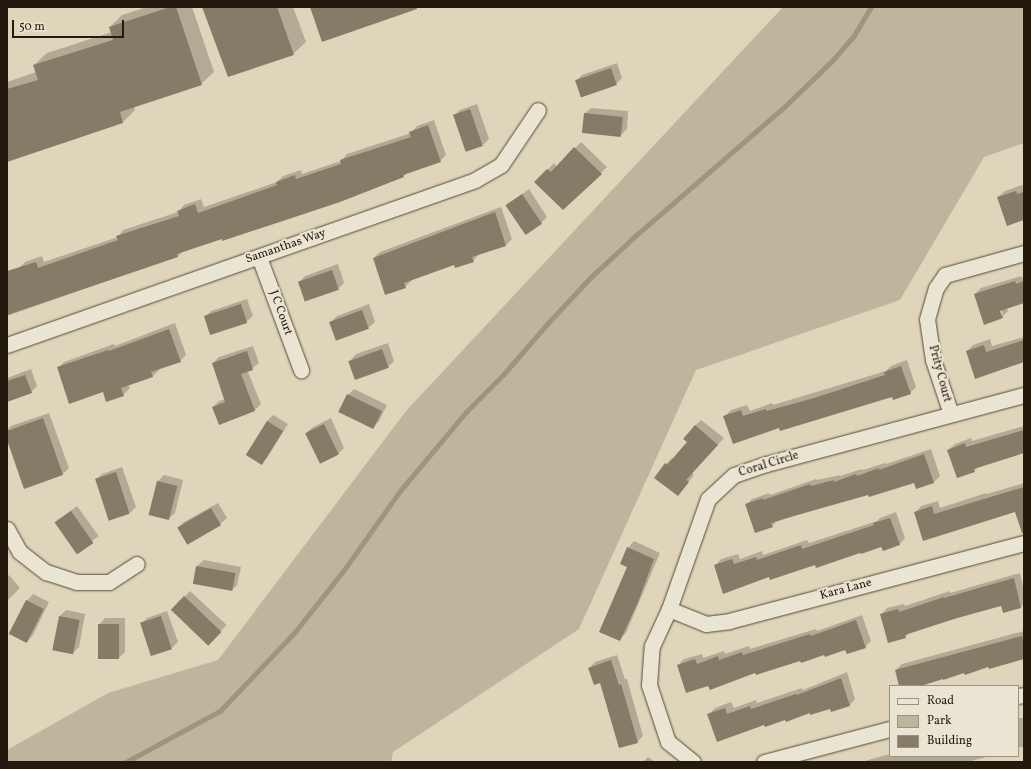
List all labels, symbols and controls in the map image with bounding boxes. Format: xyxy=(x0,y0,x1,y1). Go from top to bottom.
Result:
scale bar xyxy=(14,12,126,38)
text: 50 m xyxy=(19,19,45,35)
street label: Samanthas Way xyxy=(244,226,328,268)
street label: J C Court xyxy=(265,289,295,337)
street label: Prity Court xyxy=(924,344,954,404)
street label: Coral Circle xyxy=(737,449,801,481)
street label: Kara Lane xyxy=(819,576,873,604)
legend xyxy=(889,685,1019,757)
text: Road xyxy=(927,693,954,709)
text: Park xyxy=(927,713,952,729)
text: Building xyxy=(927,733,972,749)

